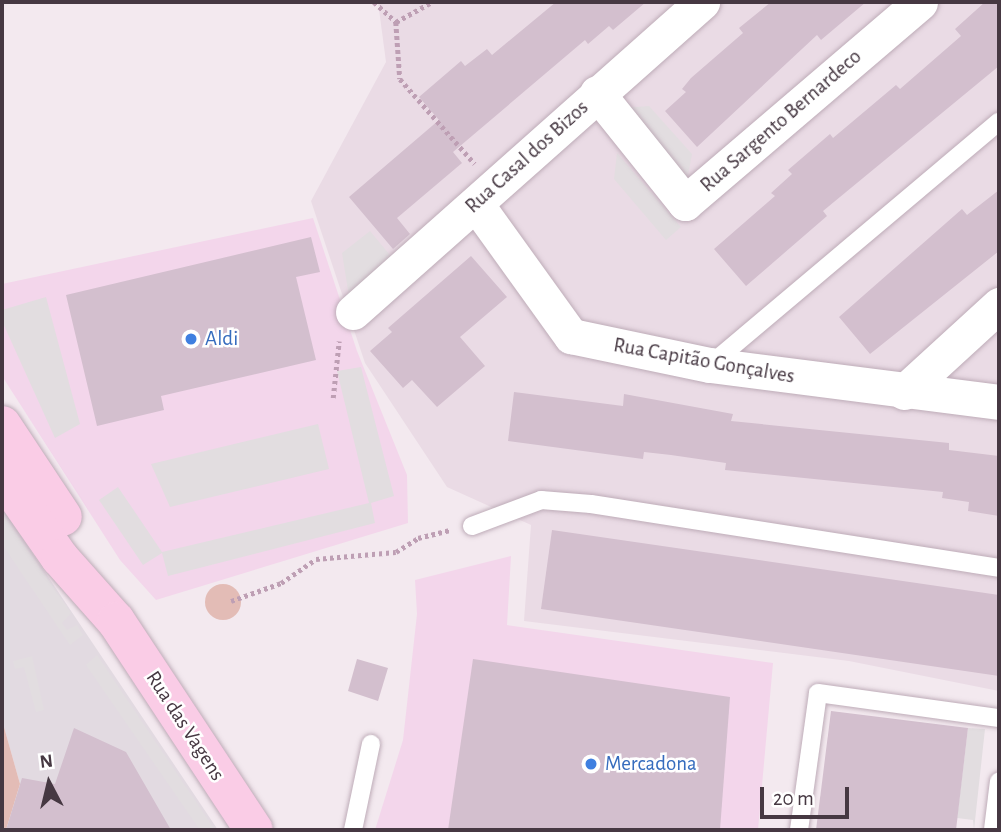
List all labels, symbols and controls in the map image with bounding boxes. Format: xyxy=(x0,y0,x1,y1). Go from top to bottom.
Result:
street label: Rua Sargento Bernardeco xyxy=(695,44,867,198)
street label: Rua Casal dos Bizos xyxy=(460,95,594,219)
place label: Aldi xyxy=(205,326,238,352)
marker: Aldi xyxy=(183,331,199,347)
street label: Rua Capitão Gonçalves xyxy=(611,333,797,389)
street label: Rua das Vagens xyxy=(140,666,230,786)
north arrow xyxy=(14,748,84,818)
text: N xyxy=(39,751,54,772)
place label: Mercadona xyxy=(605,751,697,777)
marker: Mercadona xyxy=(583,756,599,772)
scale bar xyxy=(763,772,852,816)
text: 20 m xyxy=(773,788,814,809)

